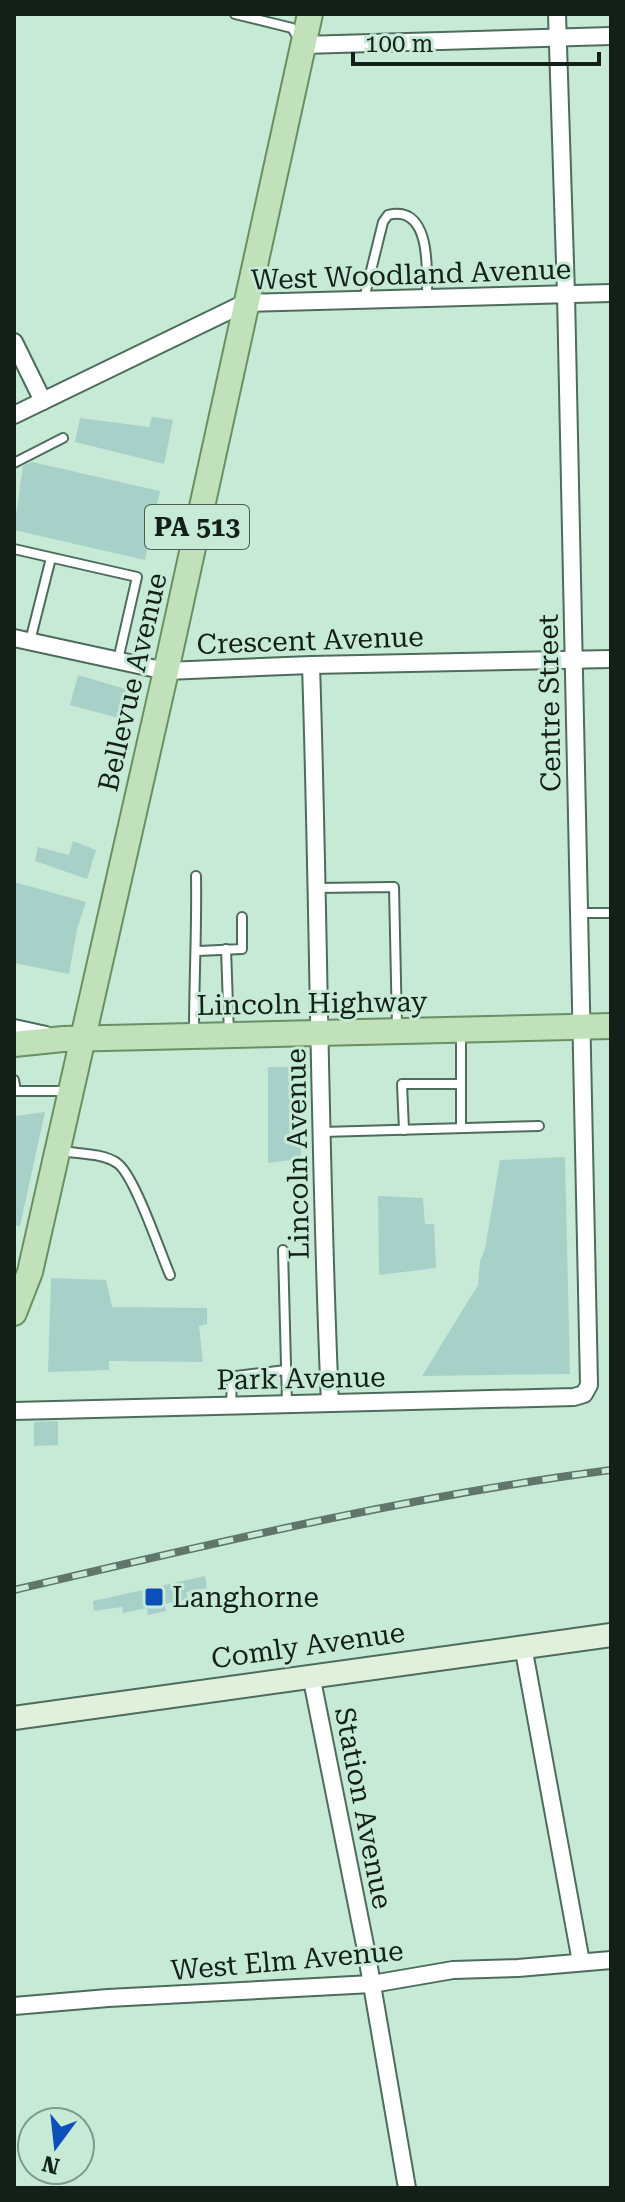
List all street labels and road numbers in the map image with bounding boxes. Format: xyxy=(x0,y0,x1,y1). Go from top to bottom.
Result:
street label: West Woodland Avenue xyxy=(250,252,572,297)
road number: PA 513 xyxy=(145,505,249,549)
street label: Bellevue Avenue xyxy=(91,570,174,795)
street label: Centre Street xyxy=(531,614,568,792)
street label: Crescent Avenue xyxy=(196,620,424,661)
street label: Lincoln Highway xyxy=(196,985,428,1022)
street label: Lincoln Avenue xyxy=(279,1048,316,1260)
street label: Park Avenue xyxy=(216,1361,386,1396)
street label: Comly Avenue xyxy=(209,1616,407,1675)
street label: Station Avenue xyxy=(328,1705,399,1912)
street label: West Elm Avenue xyxy=(170,1934,405,1987)

